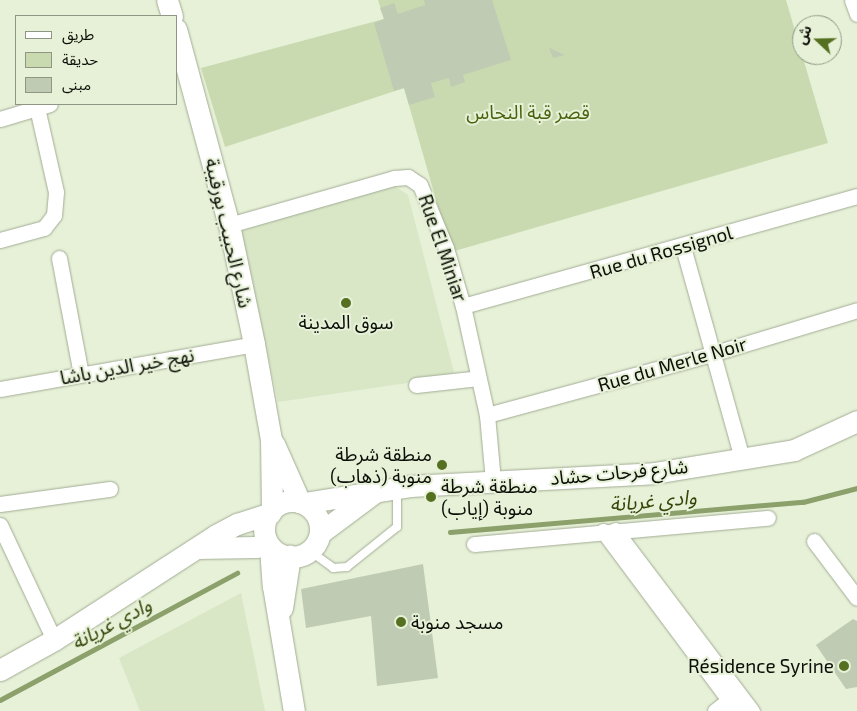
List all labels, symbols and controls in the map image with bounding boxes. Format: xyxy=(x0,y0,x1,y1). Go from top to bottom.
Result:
legend xyxy=(15,15,178,105)
north arrow xyxy=(792,15,842,65)
text: ش xyxy=(792,23,815,47)
text: طريق xyxy=(62,25,94,43)
text: حديقة xyxy=(62,50,98,68)
text: مبنى xyxy=(62,75,91,93)
park label: قصر قبة النحاس xyxy=(466,101,590,123)
street label: شارع الحبيب بورقيبة xyxy=(201,156,257,310)
street label: Rue El Miniar xyxy=(414,191,472,305)
street label: Rue du Rossignol xyxy=(587,221,735,283)
marker: سوق المدينة xyxy=(340,297,352,309)
place label: سوق المدينة xyxy=(299,311,393,333)
street label: Rue du Merle Noir xyxy=(595,332,749,396)
street label: نهج خير الدين باشا xyxy=(58,343,196,389)
place label: منطقة شرطة منوبة (ذهاب) xyxy=(330,443,432,487)
street label: شارع فرحات حشاد xyxy=(549,455,689,489)
marker: منطقة شرطة منوبة (ذهاب) xyxy=(436,459,448,471)
place label: منطقة شرطة منوبة (إياب) xyxy=(441,475,538,519)
water label: وادي غريانة xyxy=(609,484,697,516)
marker: منطقة شرطة منوبة (إياب) xyxy=(425,491,437,503)
water label: وادي غريانة xyxy=(67,592,155,654)
place label: مسجد منوبة xyxy=(411,611,503,633)
marker: مسجد منوبة xyxy=(395,616,407,628)
place label: Résidence Syrine xyxy=(688,655,834,677)
marker: Résidence Syrine xyxy=(838,660,850,672)

